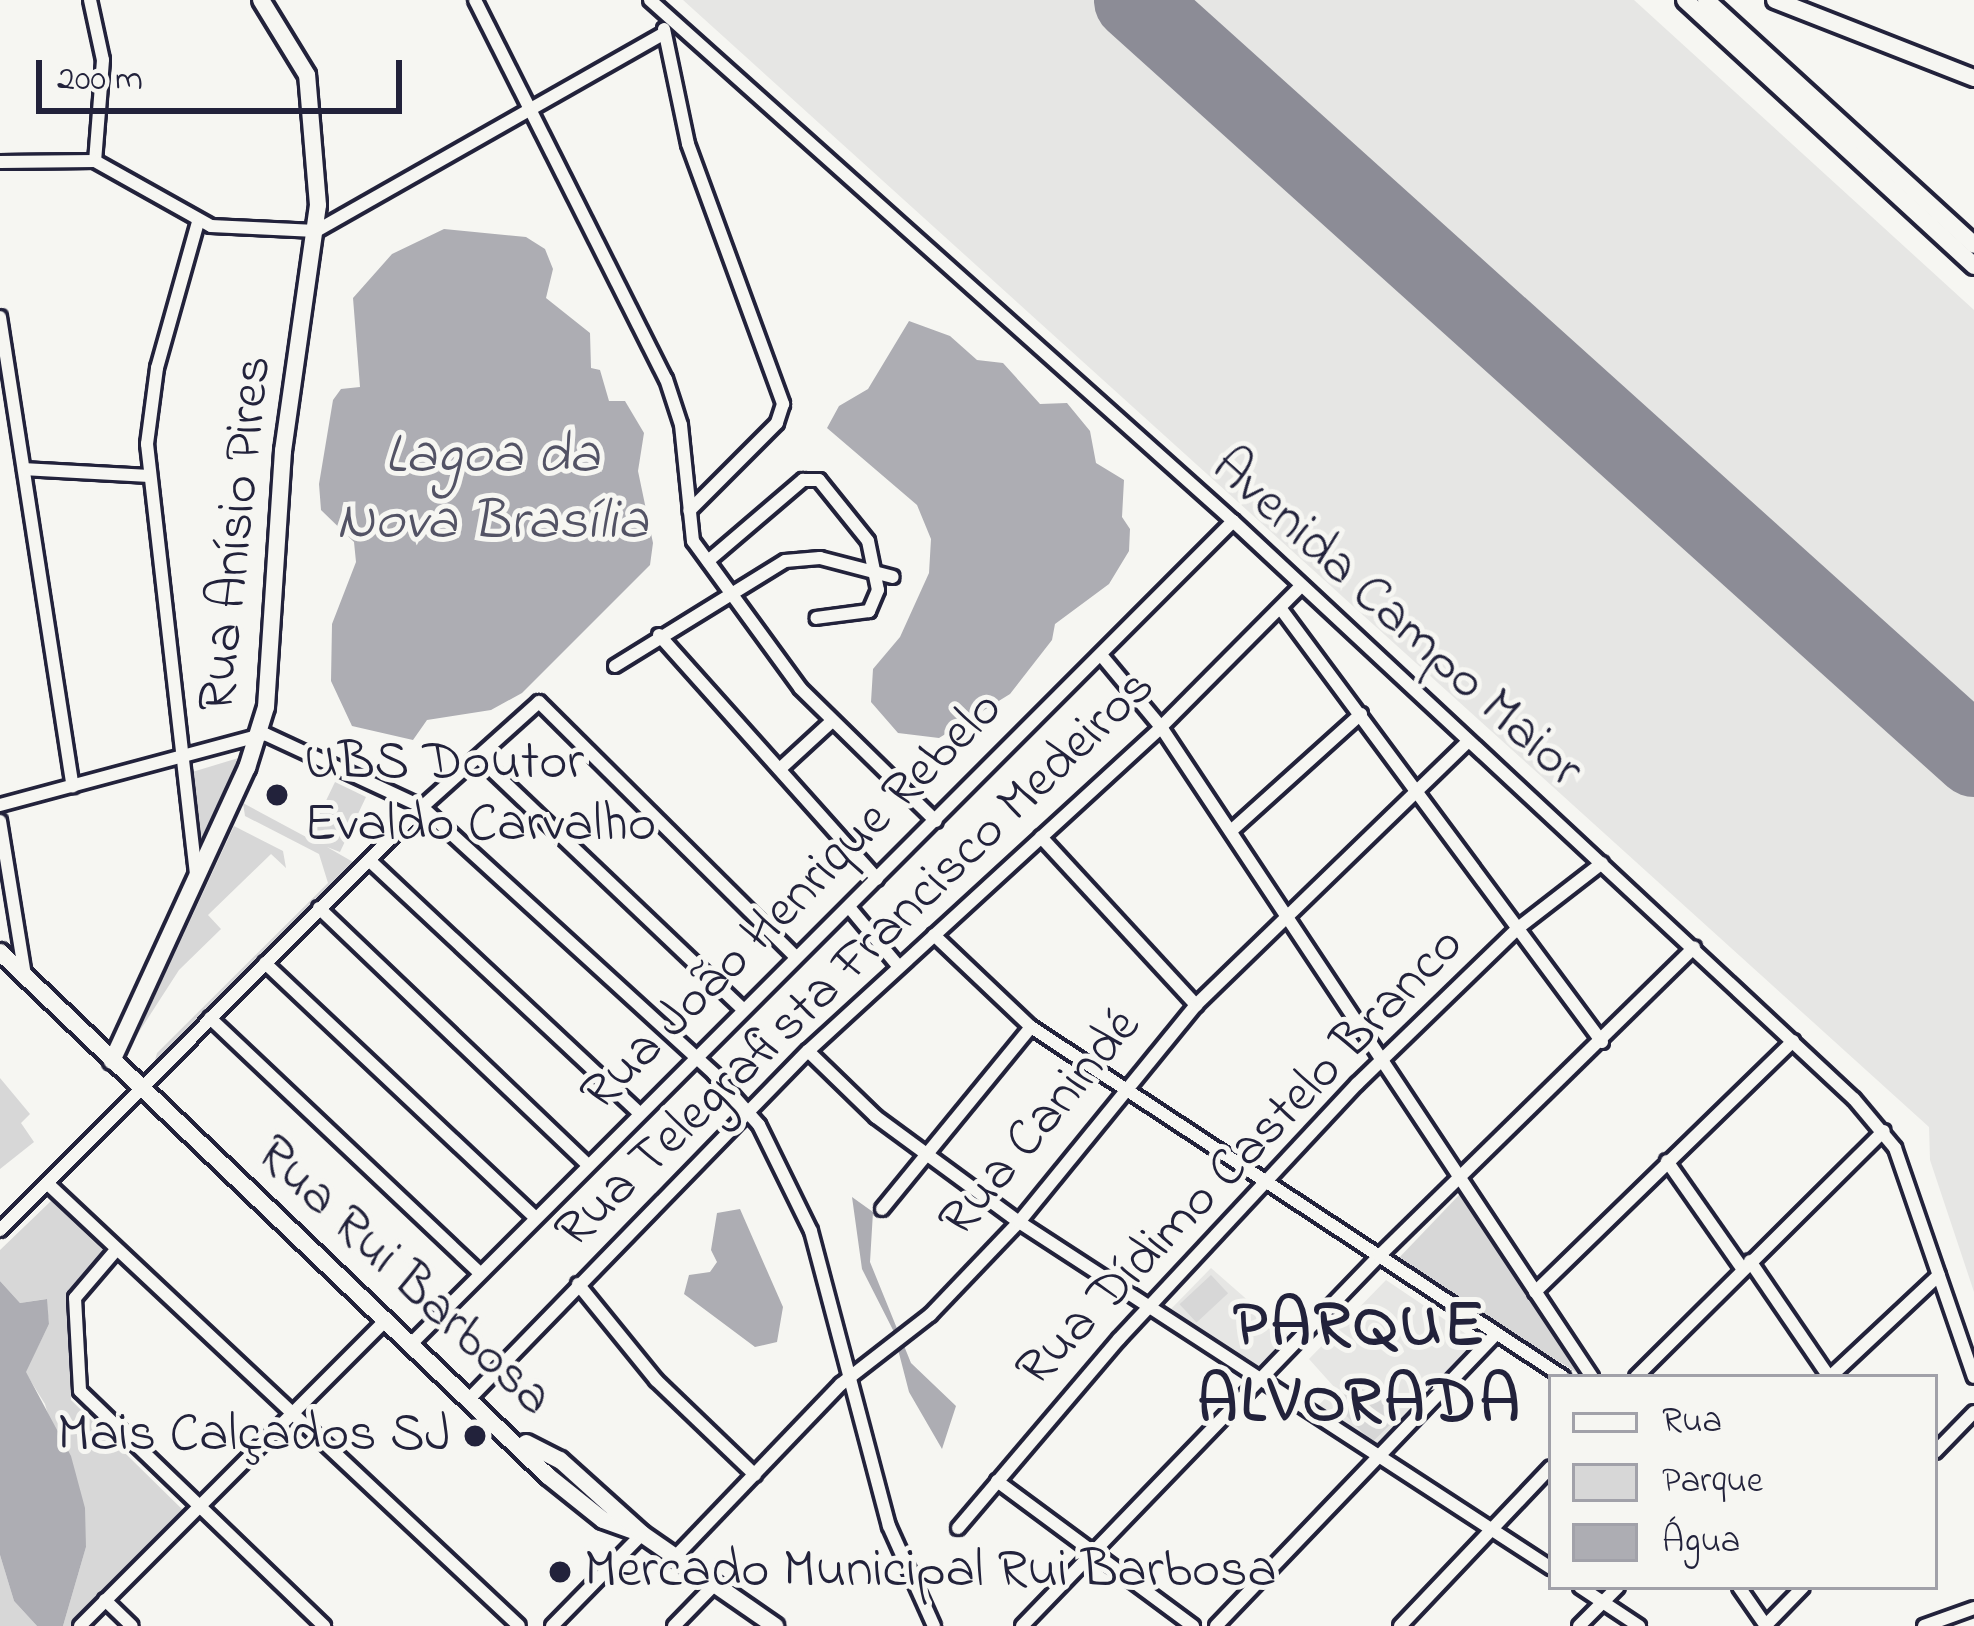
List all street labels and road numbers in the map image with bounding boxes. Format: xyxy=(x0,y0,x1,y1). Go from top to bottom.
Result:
street label: Rua Anísio Pires xyxy=(186,353,288,715)
street label: Avenida Campo Maior xyxy=(1197,435,1595,803)
street label: Rua Telegrafista Francisco Medeiros xyxy=(543,656,1169,1264)
street label: Rua João Henrique Rebelo xyxy=(569,678,1017,1126)
street label: Rua Dídimo Castelo Branco xyxy=(1004,914,1478,1402)
street label: Rua Canindé xyxy=(926,996,1156,1252)
street label: Rua Rui Barbosa xyxy=(241,1123,565,1431)

